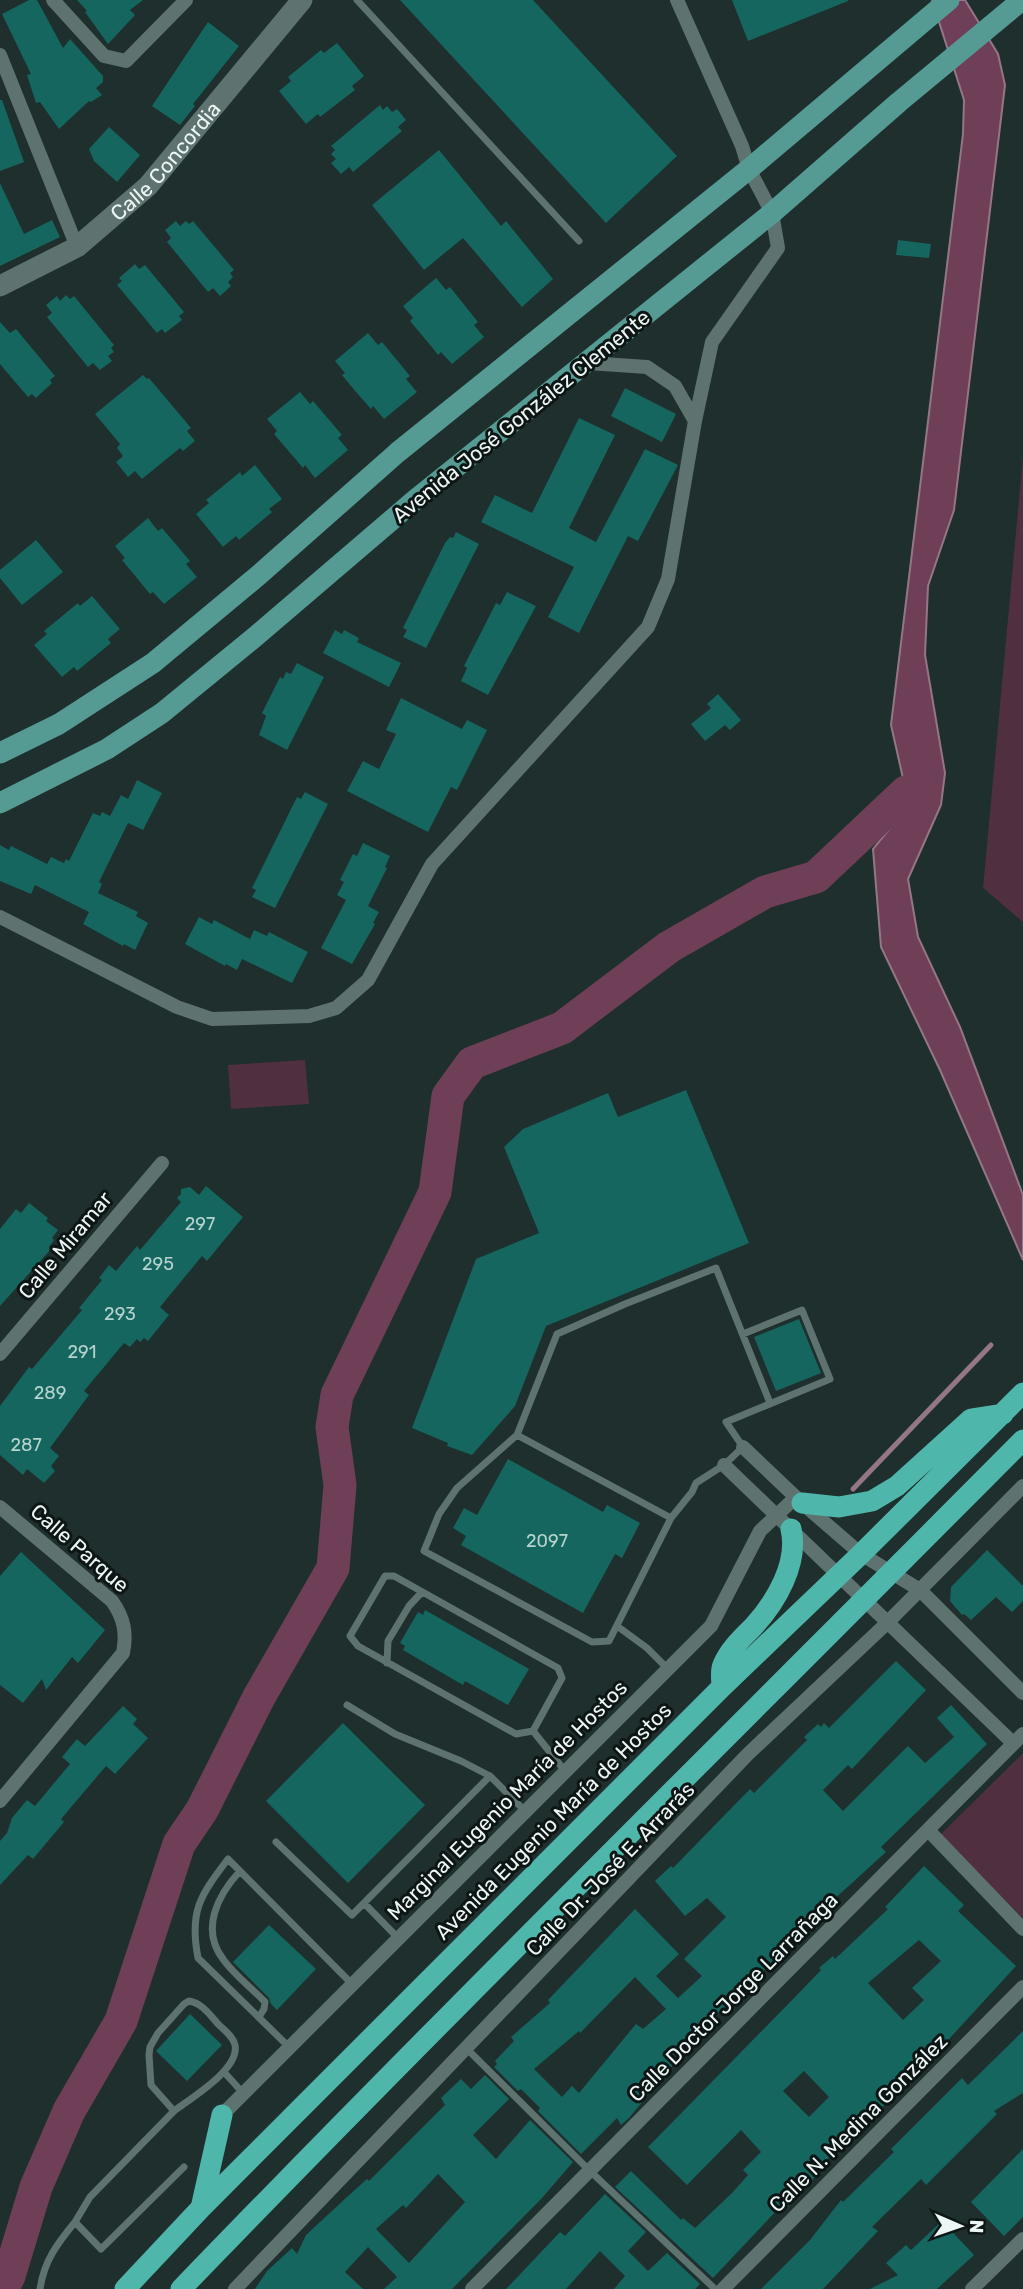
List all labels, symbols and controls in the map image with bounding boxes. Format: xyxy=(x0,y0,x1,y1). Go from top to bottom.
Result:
street label: Calle Concordia xyxy=(105,96,225,225)
street label: Avenida José González Clemente xyxy=(387,304,655,528)
street label: Calle Miramar xyxy=(13,1186,117,1304)
house number: 297 xyxy=(185,1213,215,1235)
house number: 295 xyxy=(142,1253,174,1275)
house number: 293 xyxy=(104,1303,136,1325)
house number: 291 xyxy=(68,1341,96,1363)
house number: 289 xyxy=(34,1382,66,1404)
house number: 287 xyxy=(10,1434,42,1456)
street label: Calle Parque xyxy=(26,1498,134,1598)
house number: 2097 xyxy=(526,1530,568,1552)
street label: Marginal Eugenio María de Hostos xyxy=(382,1675,632,1925)
street label: Avenida Eugenio María de Hostos xyxy=(430,1698,676,1944)
street label: Calle Dr. José E. Arrarás xyxy=(521,1777,699,1961)
street label: Calle Doctor Jorge Larrañaga xyxy=(623,1887,843,2107)
street label: Calle N. Medina González xyxy=(764,2029,952,2217)
north arrow xyxy=(925,2191,995,2261)
text: N xyxy=(965,2219,988,2234)

